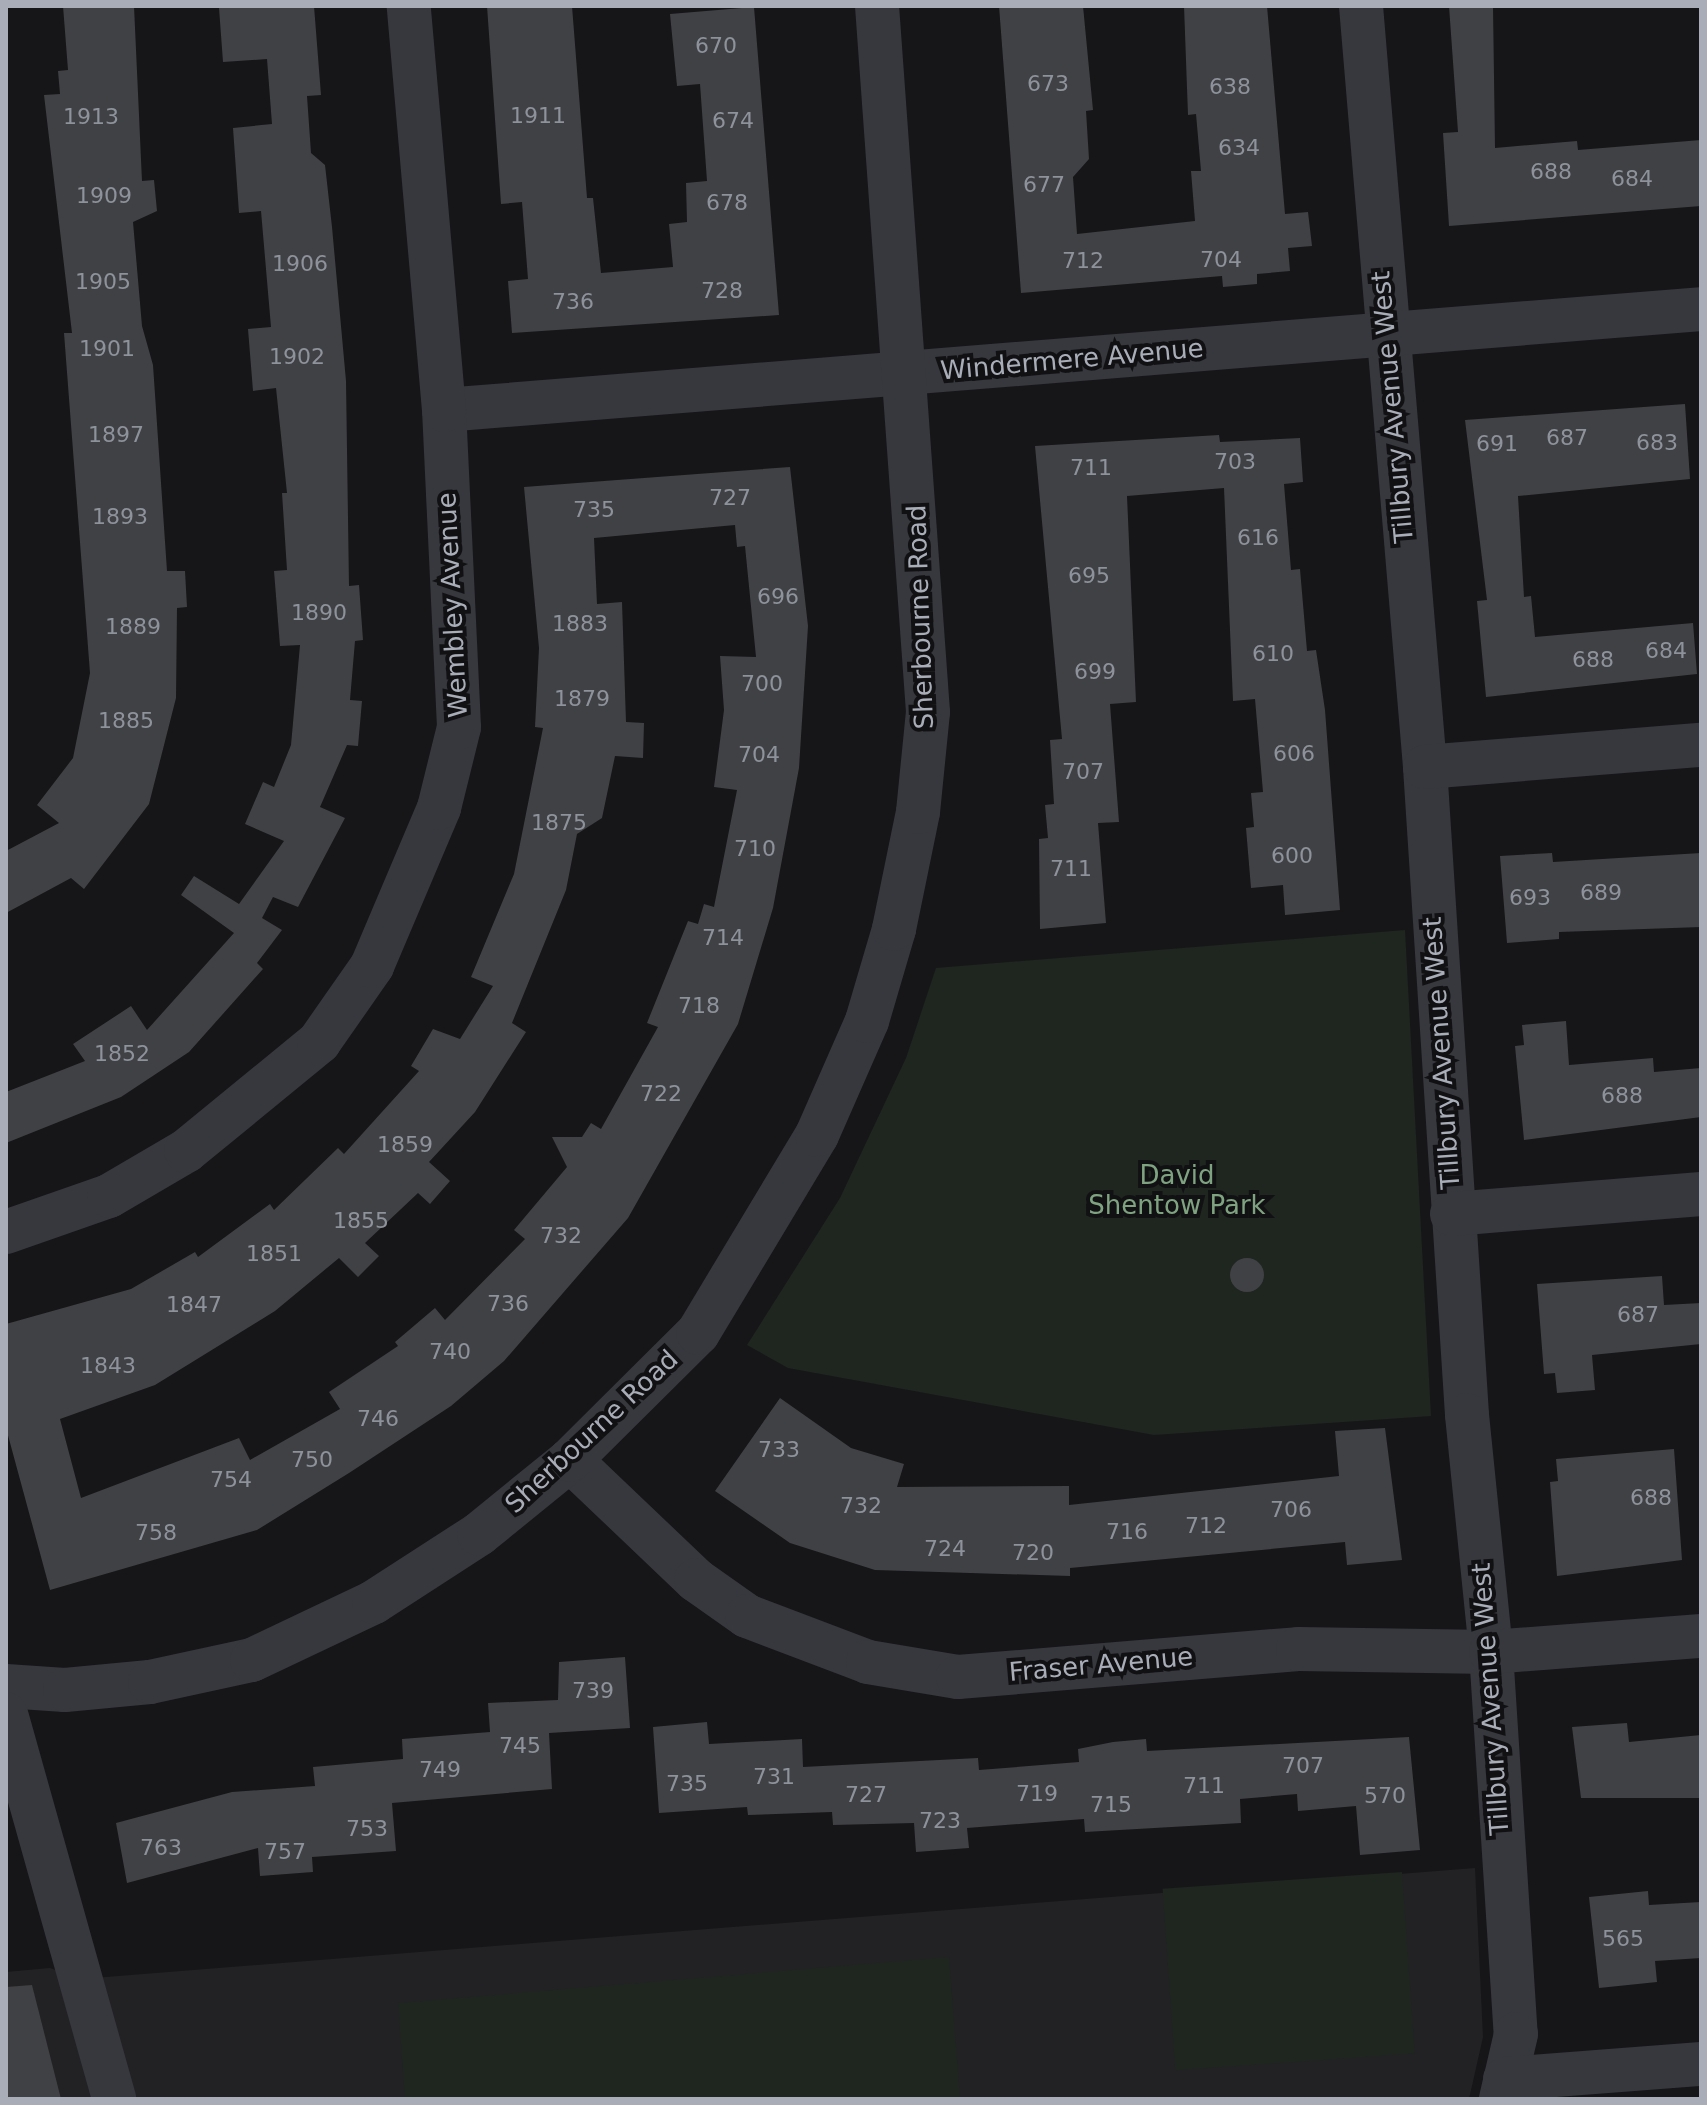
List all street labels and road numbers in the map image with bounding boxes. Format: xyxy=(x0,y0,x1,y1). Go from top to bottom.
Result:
street label: Tillbury Avenue West xyxy=(1366,270,1420,544)
street label: Windermere Avenue xyxy=(939,333,1205,387)
street label: Wembley Avenue xyxy=(432,492,474,718)
street label: Sherbourne Road xyxy=(901,504,941,730)
street label: Tillbury Avenue West xyxy=(1417,916,1467,1190)
street label: Sherbourne Road xyxy=(499,1344,685,1520)
street label: Tillbury Avenue West xyxy=(1466,1562,1516,1836)
street label: Fraser Avenue xyxy=(1008,1641,1194,1689)

